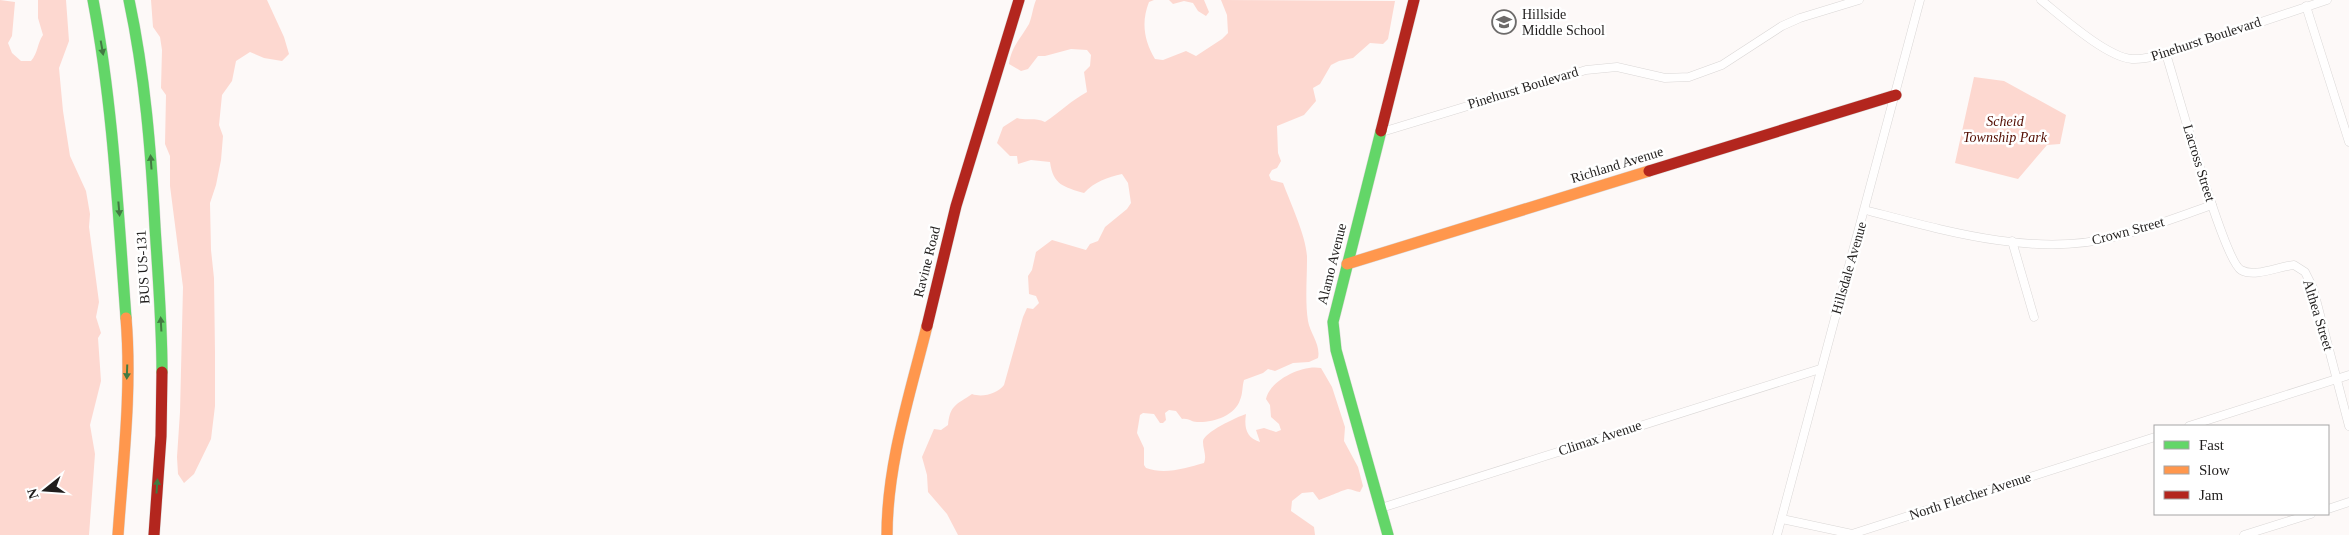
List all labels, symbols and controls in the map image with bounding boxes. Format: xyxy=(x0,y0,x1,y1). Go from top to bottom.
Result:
place label: Hillside Middle School xyxy=(1522,7,1605,38)
school or university icon: Hillside Middle School xyxy=(1491,9,1517,35)
street label: Pinehurst Boulevard xyxy=(2149,14,2263,64)
one-way arrow xyxy=(98,40,106,56)
street label: Pinehurst Boulevard xyxy=(1466,64,1580,112)
park label: Scheid Township Park xyxy=(1963,114,2048,145)
street label: Lacross Street xyxy=(2180,123,2218,203)
street label: Richland Avenue xyxy=(1569,144,1665,186)
one-way arrow xyxy=(147,154,155,170)
one-way arrow xyxy=(115,202,123,218)
street label: Crown Street xyxy=(2090,214,2166,248)
street label: Hillsdale Avenue xyxy=(1829,220,1869,316)
street label: Alamo Avenue xyxy=(1315,222,1349,306)
street label: Ravine Road xyxy=(911,225,943,299)
street label: BUS US-131 xyxy=(134,230,152,304)
street label: Althea Street xyxy=(2300,278,2336,352)
one-way arrow xyxy=(157,316,165,332)
one-way arrow xyxy=(122,364,130,380)
street label: Climax Avenue xyxy=(1557,418,1643,458)
legend xyxy=(2154,425,2329,515)
text: Fast xyxy=(2199,437,2225,453)
text: Slow xyxy=(2199,462,2230,478)
north arrow xyxy=(20,465,70,515)
street label: North Fletcher Avenue xyxy=(1907,469,2033,523)
one-way arrow xyxy=(154,478,162,494)
text: N xyxy=(24,487,42,501)
text: Jam xyxy=(2199,487,2223,503)

